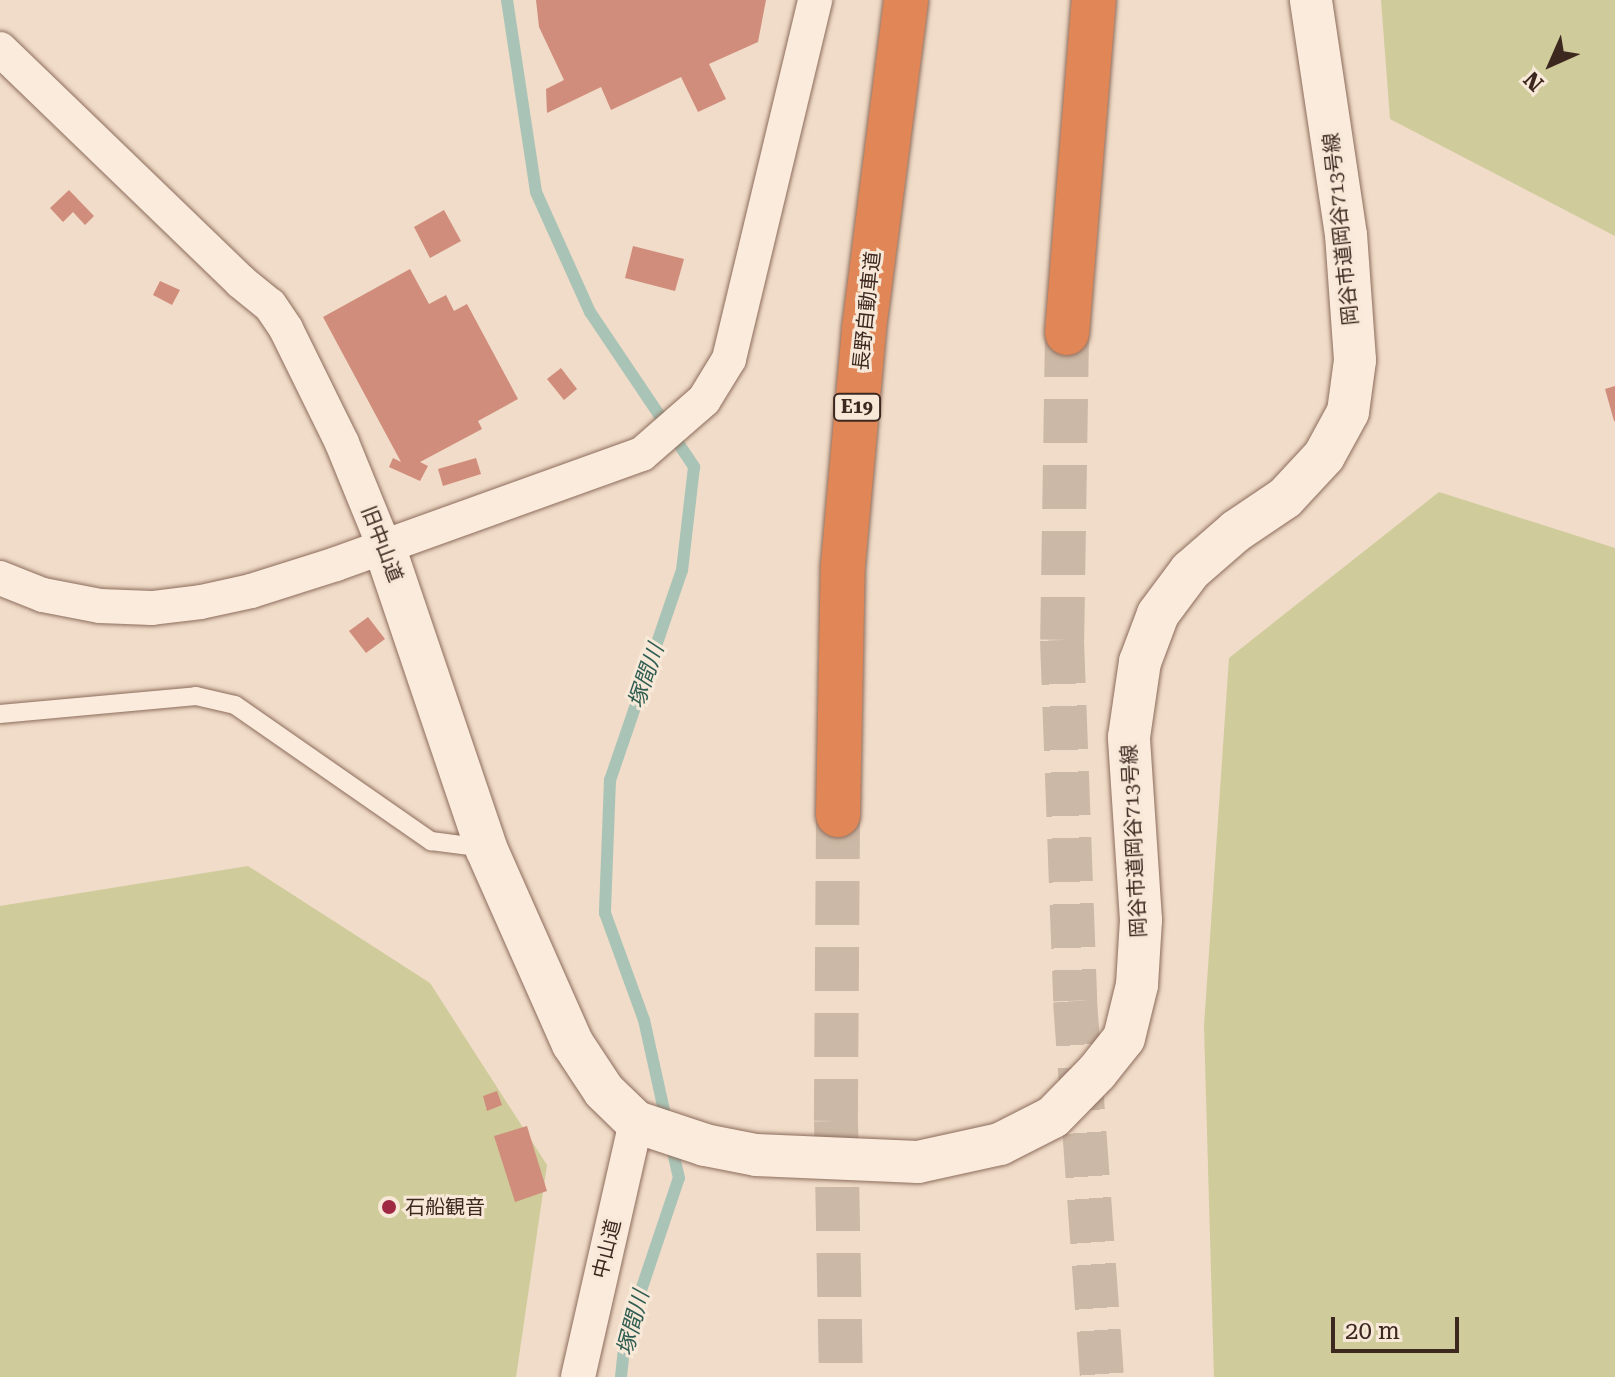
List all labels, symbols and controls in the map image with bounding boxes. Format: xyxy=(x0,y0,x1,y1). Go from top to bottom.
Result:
north arrow xyxy=(1511,24,1591,104)
text: N xyxy=(1519,66,1549,96)
street label: 岡谷市道岡谷713号線 xyxy=(1319,131,1363,327)
street label: 長野自動車道 xyxy=(849,250,885,372)
road number: E19 xyxy=(833,393,881,421)
street label: 旧中山道 xyxy=(356,502,408,586)
water label: 塚間川 xyxy=(623,641,669,711)
street label: 岡谷市道岡谷713号線 xyxy=(1117,744,1151,938)
place label: 石船観音 xyxy=(405,1195,485,1219)
marker: 石船観音 xyxy=(380,1198,398,1216)
street label: 中山道 xyxy=(588,1217,626,1281)
water label: 塚間川 xyxy=(612,1288,654,1358)
scale bar xyxy=(1335,1301,1463,1351)
text: 20 m xyxy=(1345,1317,1400,1345)

